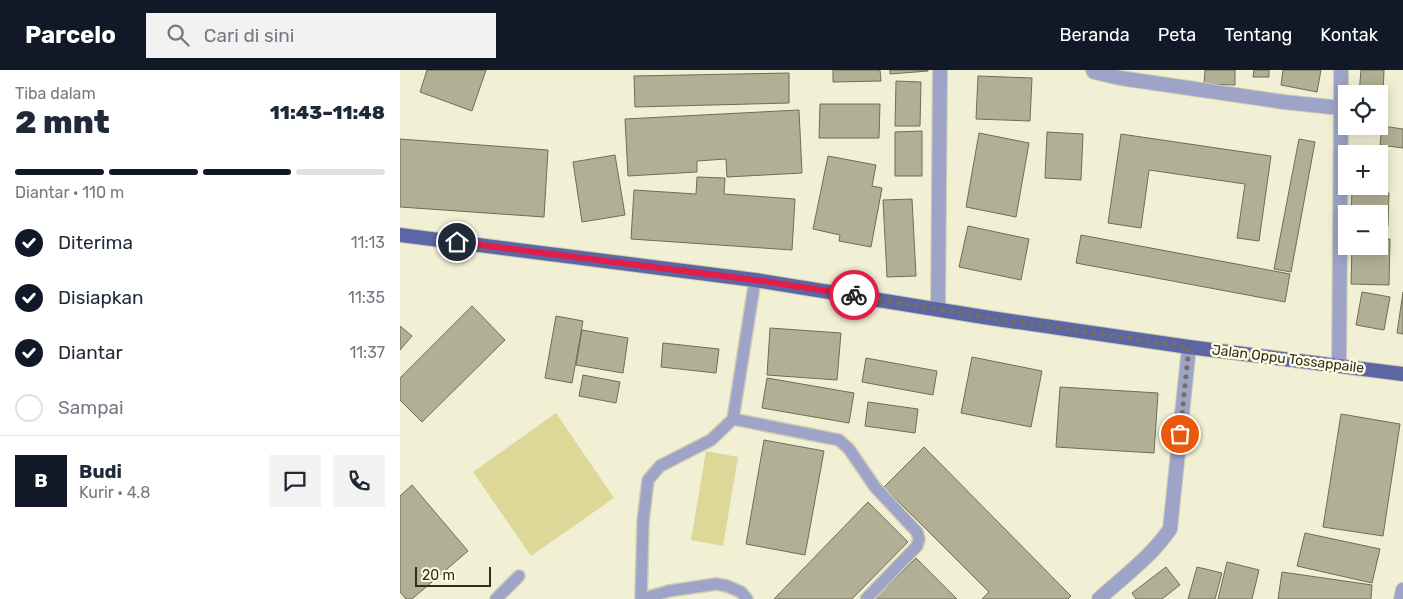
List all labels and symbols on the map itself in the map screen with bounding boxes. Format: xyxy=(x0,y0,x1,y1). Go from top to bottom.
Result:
pin xyxy=(436,221,478,263)
courier xyxy=(829,270,879,320)
street label: Jalan Oppu Tossappaile xyxy=(1211,341,1365,377)
pin xyxy=(1159,413,1201,455)
scale bar xyxy=(415,564,491,587)

